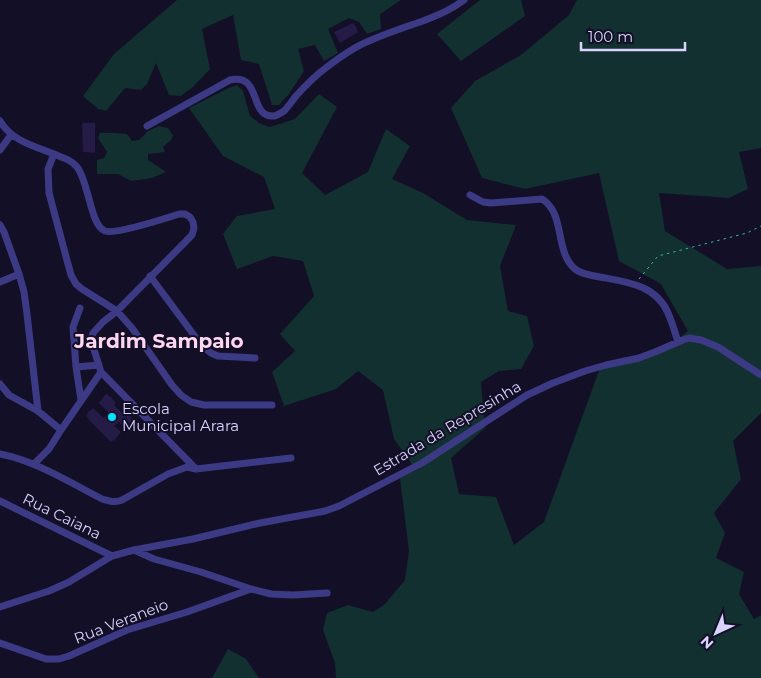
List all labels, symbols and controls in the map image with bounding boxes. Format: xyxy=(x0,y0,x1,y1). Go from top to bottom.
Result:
scale bar xyxy=(581,20,685,52)
text: 100 m xyxy=(588,27,633,46)
district label: Jardim Sampaio xyxy=(73,329,244,353)
street label: Estrada da Represinha xyxy=(370,376,524,480)
place label: Escola Municipal Arara xyxy=(122,399,239,435)
marker: Escola Municipal Arara xyxy=(106,411,118,423)
street label: Rua Caiana xyxy=(20,489,104,543)
street label: Rua Veraneio xyxy=(71,594,171,648)
north arrow xyxy=(691,608,741,658)
text: N xyxy=(697,632,717,653)

